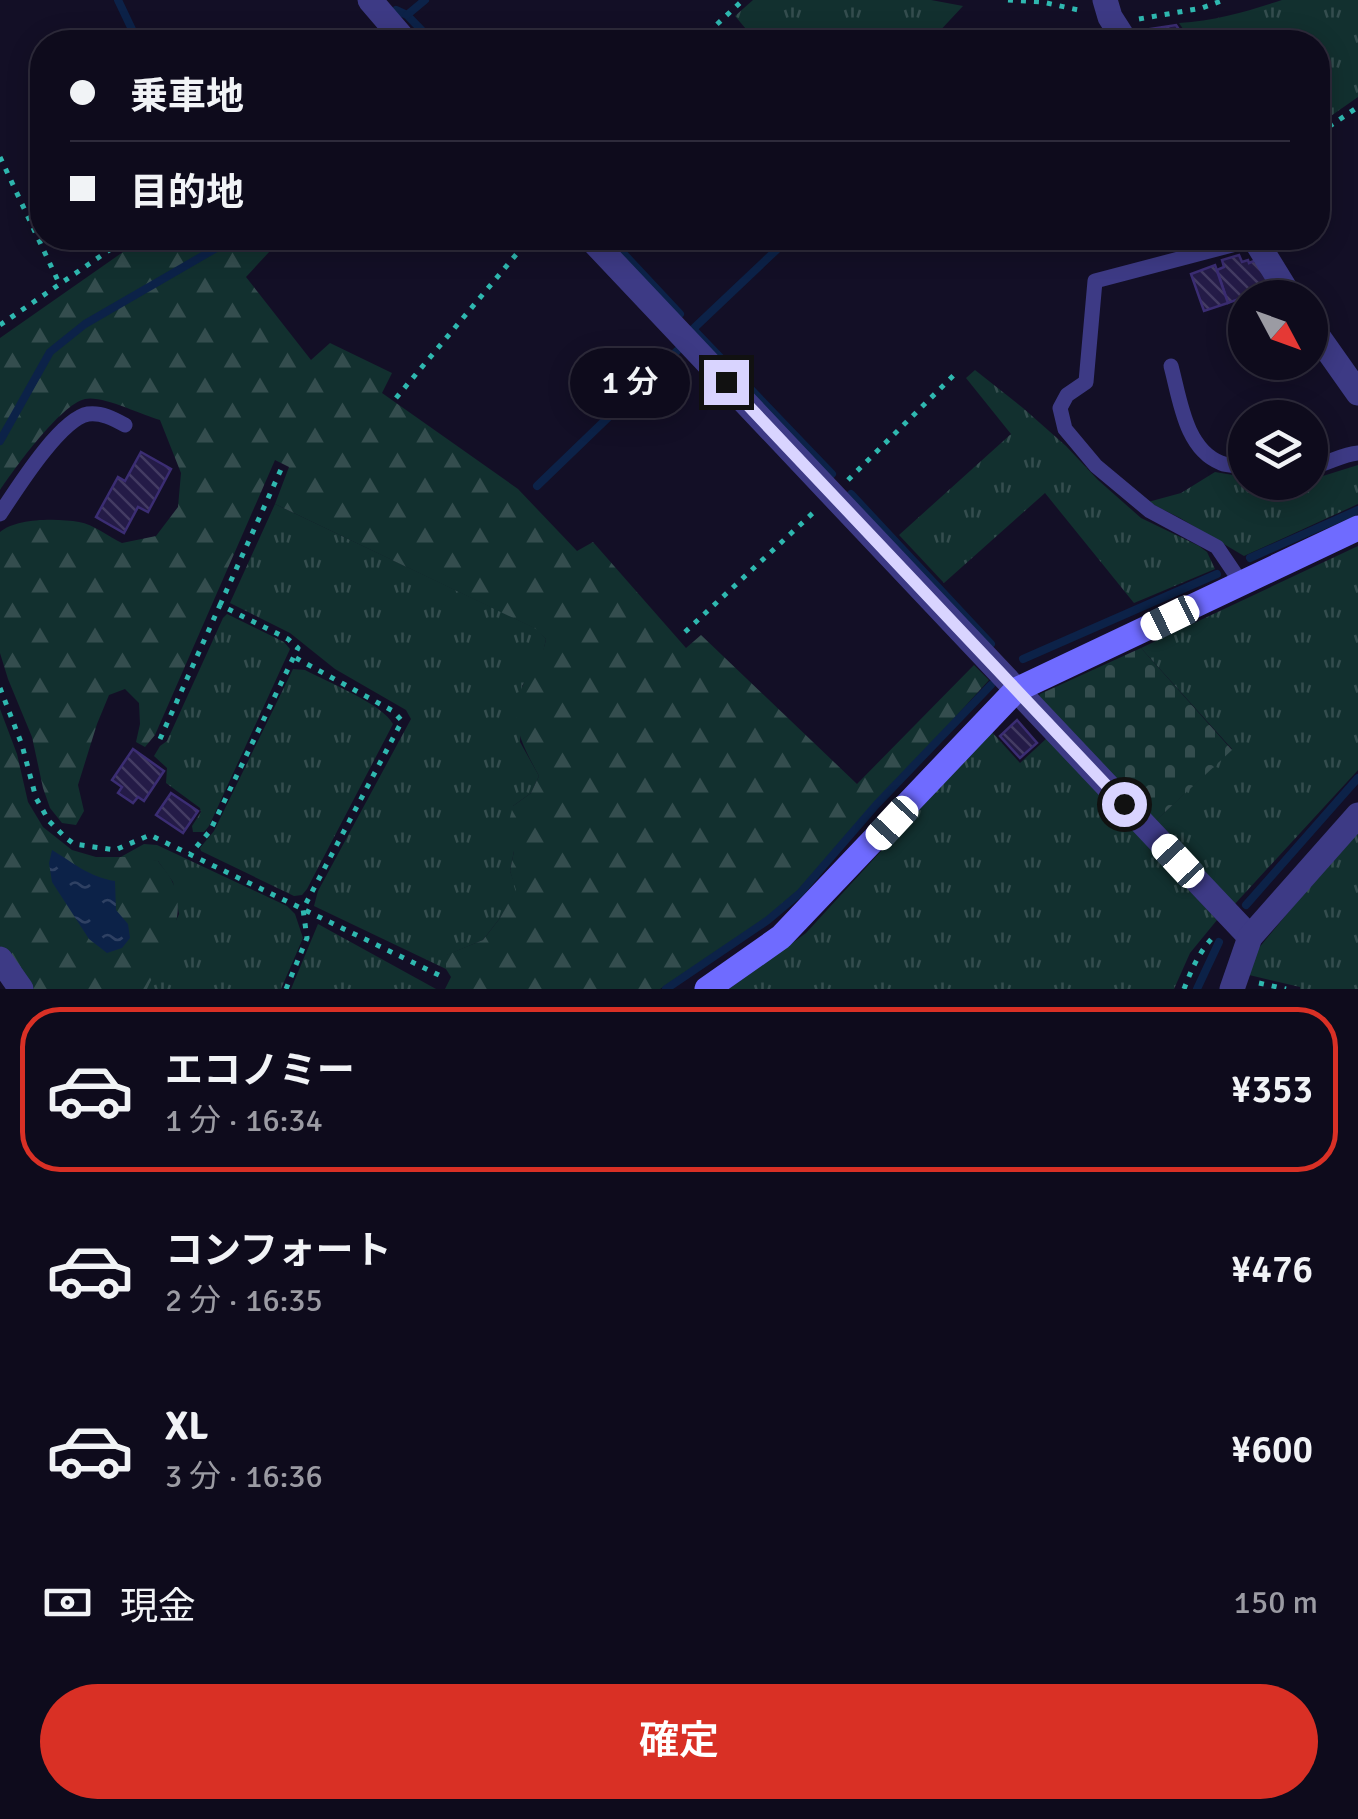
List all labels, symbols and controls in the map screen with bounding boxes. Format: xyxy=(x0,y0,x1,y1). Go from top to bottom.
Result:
text: 乗車地 xyxy=(130,73,244,120)
text: 目的地 xyxy=(130,169,244,216)
north arrow xyxy=(1228,280,1328,380)
map controls xyxy=(1228,280,1328,500)
callout: 1 分 xyxy=(571,347,691,417)
route end xyxy=(704,360,749,405)
text: 1 分 xyxy=(602,363,658,402)
button: layers xyxy=(1228,400,1328,500)
car xyxy=(1136,591,1204,645)
route start xyxy=(1102,782,1147,827)
car xyxy=(861,791,923,855)
car xyxy=(1147,829,1209,893)
icon: car xyxy=(45,1045,135,1135)
text: エコノミー xyxy=(165,1047,355,1094)
text: ¥353 xyxy=(1231,1066,1313,1113)
text: 1 分 · 16:34 xyxy=(165,1101,323,1140)
icon: car xyxy=(45,1225,135,1315)
text: コンフォート xyxy=(165,1227,392,1274)
text: ¥476 xyxy=(1231,1246,1313,1293)
text: 2 分 · 16:35 xyxy=(165,1281,323,1320)
text: XL xyxy=(165,1403,208,1450)
icon: car xyxy=(45,1405,135,1495)
text: ¥600 xyxy=(1231,1426,1313,1473)
text: 3 分 · 16:36 xyxy=(165,1457,323,1496)
icon: cash xyxy=(40,1575,95,1630)
text: 現金 xyxy=(120,1583,196,1630)
text: 150 m xyxy=(1234,1583,1318,1622)
button: 確定 xyxy=(40,1684,1318,1799)

